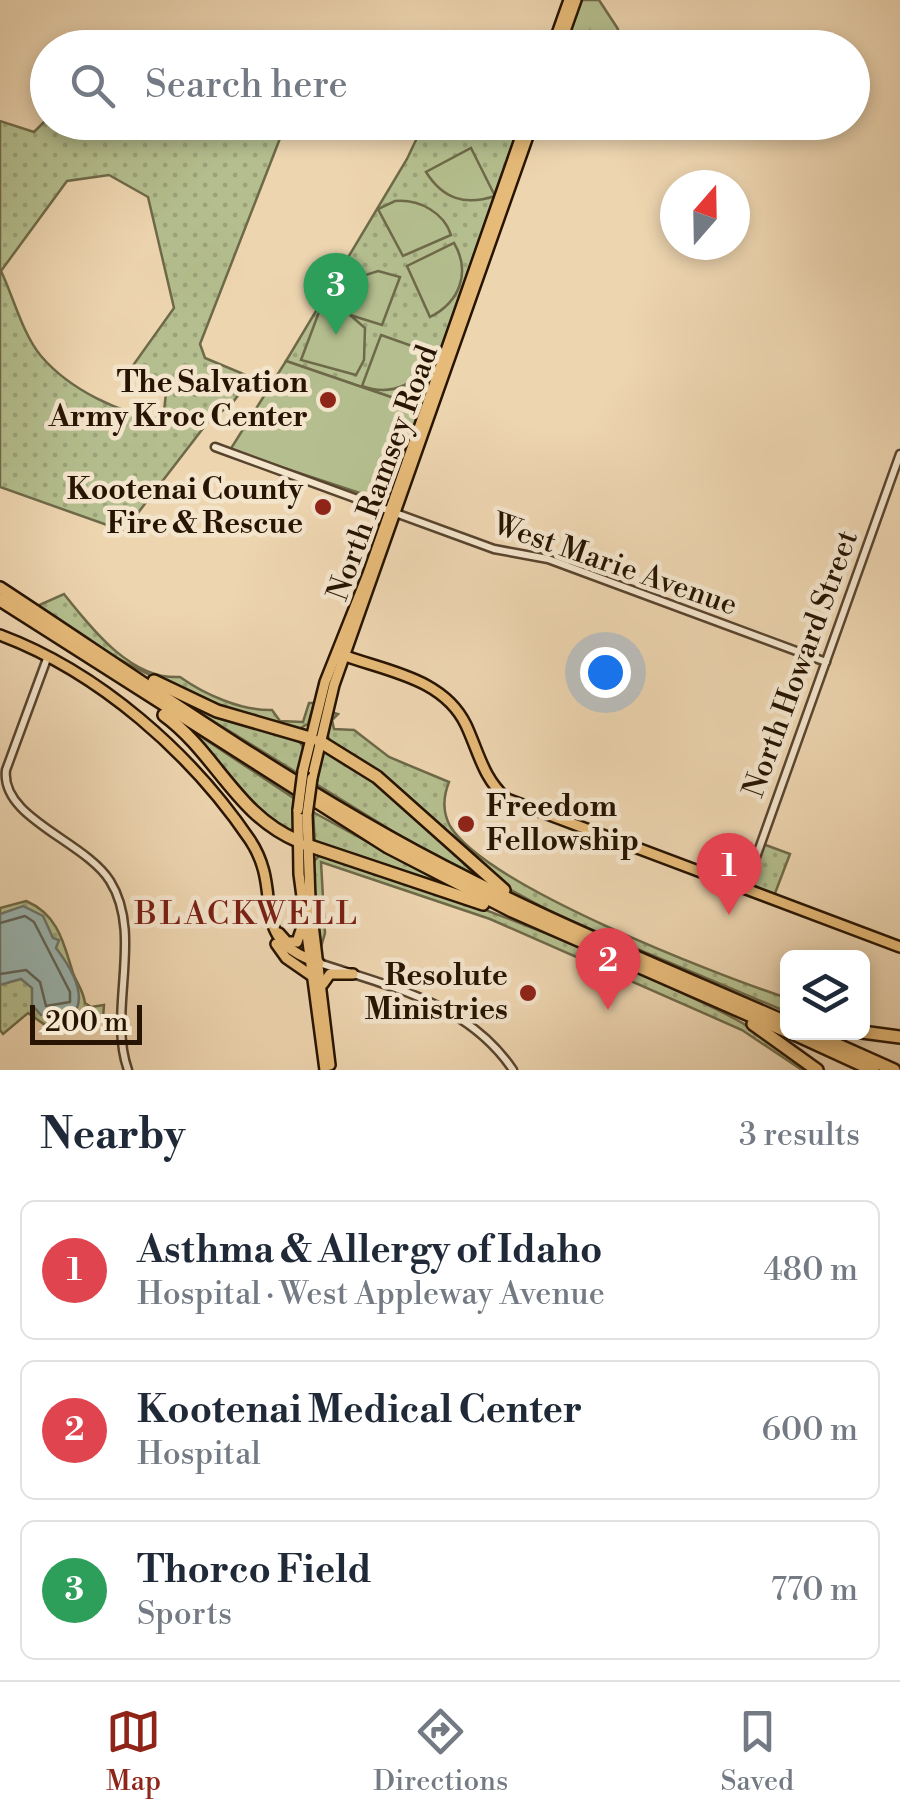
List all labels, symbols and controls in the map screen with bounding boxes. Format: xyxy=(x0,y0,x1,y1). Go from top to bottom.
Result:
search box xyxy=(30,30,870,140)
icon: search xyxy=(65,58,120,113)
text: Search here xyxy=(145,62,348,109)
north arrow xyxy=(660,170,750,260)
pin: 3 xyxy=(304,252,368,335)
street label: North Ramsey Road xyxy=(319,340,447,606)
place label: The Salvation Army Kroc Center xyxy=(48,364,309,436)
marker: The Salvation Army Kroc Center xyxy=(317,389,339,411)
place label: Kootenai County Fire & Rescue xyxy=(67,471,304,543)
marker: Kootenai County Fire & Rescue xyxy=(312,496,334,518)
street label: West Marie Avenue xyxy=(487,505,742,625)
street label: North Howard Street xyxy=(735,525,867,803)
your location xyxy=(580,647,631,698)
place label: Freedom Fellowship xyxy=(486,788,639,860)
marker: Freedom Fellowship xyxy=(455,813,477,835)
pin: 1 xyxy=(696,832,762,915)
district label: BLACKWELL xyxy=(133,894,360,934)
pin: 2 xyxy=(576,928,640,1010)
map controls xyxy=(780,950,870,1040)
button: layers xyxy=(780,950,870,1040)
place label: Resolute Ministries xyxy=(365,957,508,1029)
marker: Resolute Ministries xyxy=(517,982,539,1004)
scale bar xyxy=(30,1000,142,1044)
text: 200 m xyxy=(45,1005,128,1040)
text: Nearby xyxy=(40,1109,185,1162)
text: 3 results xyxy=(739,1115,860,1155)
text: Asthma & Allergy of Idaho xyxy=(137,1227,602,1274)
text: 1 xyxy=(67,1250,82,1290)
text: 480 m xyxy=(764,1250,858,1290)
text: Hospital · West Appleway Avenue xyxy=(137,1274,605,1314)
text: Kootenai Medical Center xyxy=(137,1387,582,1434)
text: 2 xyxy=(64,1410,85,1450)
text: 600 m xyxy=(762,1410,858,1450)
text: Hospital xyxy=(137,1434,261,1474)
text: Thorco Field xyxy=(137,1547,372,1594)
text: 3 xyxy=(65,1570,84,1610)
text: 770 m xyxy=(771,1570,858,1610)
text: Sports xyxy=(137,1594,232,1634)
tab: Map xyxy=(106,1704,161,1799)
tab: Directions xyxy=(373,1704,508,1799)
tab: Saved xyxy=(720,1704,794,1799)

